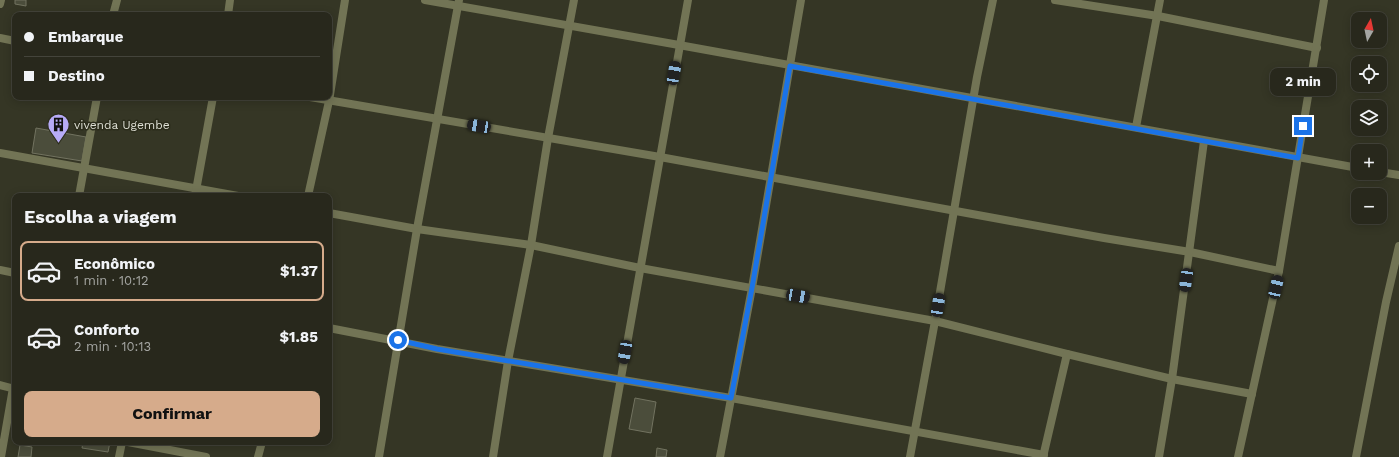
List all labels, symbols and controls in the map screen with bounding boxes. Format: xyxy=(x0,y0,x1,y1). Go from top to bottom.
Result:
north arrow xyxy=(1351,12,1387,48)
map controls xyxy=(1351,12,1387,224)
text: Embarque xyxy=(48,28,123,46)
button: locate xyxy=(1351,56,1387,92)
car xyxy=(666,60,682,86)
text: Destino xyxy=(48,67,105,85)
callout: 2 min xyxy=(1270,68,1336,96)
text: 2 min xyxy=(1285,74,1321,89)
button: layers xyxy=(1351,100,1387,136)
building icon: vivenda Ugembe xyxy=(46,112,72,145)
route end xyxy=(1294,117,1312,135)
place label: vivenda Ugembe xyxy=(74,118,170,132)
car xyxy=(466,118,492,134)
button: + xyxy=(1351,144,1387,180)
button: − xyxy=(1351,188,1387,224)
text: Escolha a viagem xyxy=(24,206,177,227)
icon: car xyxy=(26,253,62,289)
text: Econômico xyxy=(74,255,155,273)
text: $1.37 xyxy=(280,262,318,280)
car xyxy=(1178,267,1194,293)
text: 1 min · 10:12 xyxy=(74,273,149,288)
car xyxy=(1267,274,1285,300)
car xyxy=(785,288,811,304)
car xyxy=(930,292,946,318)
icon: car xyxy=(26,319,62,355)
text: Conforto xyxy=(74,321,139,339)
text: $1.85 xyxy=(279,328,318,346)
route start xyxy=(389,331,407,349)
text: 2 min · 10:13 xyxy=(74,339,151,354)
car xyxy=(617,339,633,365)
button: Confirmar xyxy=(24,391,320,437)

